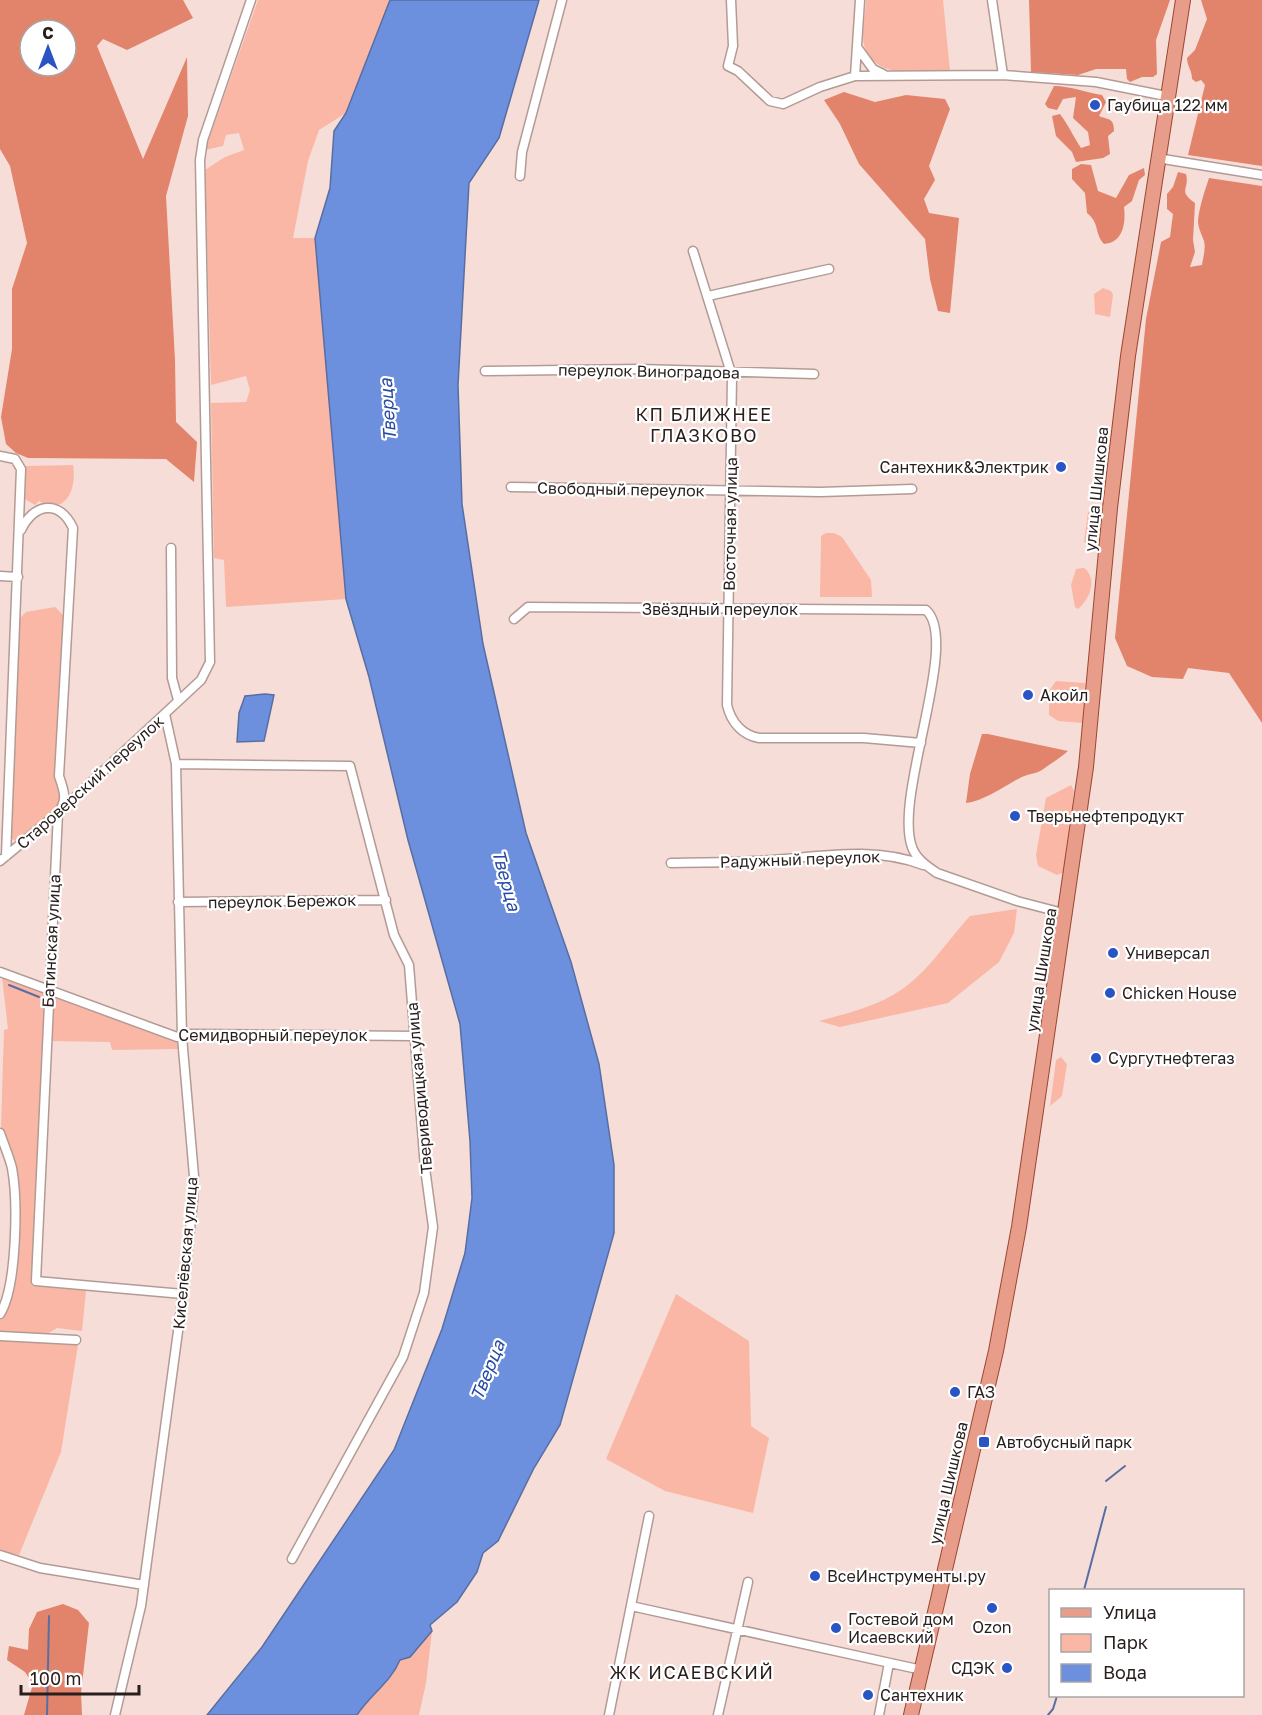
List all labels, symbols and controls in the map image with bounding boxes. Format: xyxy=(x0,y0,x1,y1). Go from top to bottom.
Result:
north arrow xyxy=(18,18,78,78)
text: С xyxy=(42,23,54,43)
place label: Гаубица 122 мм xyxy=(1107,95,1228,115)
marker: Гаубица 122 мм xyxy=(1088,98,1102,112)
street label: переулок Виноградова xyxy=(558,359,740,383)
water label: Тверца xyxy=(374,377,400,442)
district label: КП БЛИЖНЕЕ ГЛАЗКОВО xyxy=(635,403,773,446)
street label: улица Шишкова xyxy=(1079,425,1113,553)
street label: Восточная улица xyxy=(719,457,741,591)
place label: Сантехник&Электрик xyxy=(880,457,1049,477)
marker: Сантехник&Электрик xyxy=(1054,460,1068,474)
street label: Свободный переулок xyxy=(537,478,705,500)
street label: Звёздный переулок xyxy=(642,599,798,619)
place label: Акойл xyxy=(1040,685,1088,705)
marker: Акойл xyxy=(1021,688,1035,702)
street label: Староверский переулок xyxy=(12,711,168,853)
place label: Тверьнефтепродукт xyxy=(1027,806,1184,826)
marker: Тверьнефтепродукт xyxy=(1008,809,1022,823)
street label: Радужный переулок xyxy=(719,846,881,872)
water label: Тверца xyxy=(488,847,526,914)
street label: Батинская улица xyxy=(38,874,64,1008)
street label: переулок Бережок xyxy=(208,890,356,912)
street label: улица Шишкова xyxy=(1021,906,1061,1034)
place label: Универсал xyxy=(1125,943,1210,963)
marker: Универсал xyxy=(1106,946,1120,960)
place label: Chicken House xyxy=(1122,983,1237,1003)
marker: Chicken House xyxy=(1103,986,1117,1000)
street label: Твериводицкая улица xyxy=(402,1001,436,1175)
street label: Семидворный переулок xyxy=(178,1025,368,1045)
place label: Сургутнефтегаз xyxy=(1108,1048,1235,1068)
marker: Сургутнефтегаз xyxy=(1089,1051,1103,1065)
street label: Киселёвская улица xyxy=(168,1176,202,1330)
water label: Тверца xyxy=(465,1336,509,1403)
place label: ГАЗ xyxy=(967,1382,995,1402)
marker: ГАЗ xyxy=(948,1385,962,1399)
street label: улица Шишкова xyxy=(924,1420,972,1546)
place label: Автобусный парк xyxy=(996,1432,1132,1452)
marker: Автобусный парк xyxy=(977,1435,991,1449)
place label: ВсеИнструменты.ру xyxy=(827,1566,986,1586)
marker: ВсеИнструменты.ру xyxy=(808,1569,822,1583)
legend xyxy=(1049,1589,1244,1697)
marker: Ozon xyxy=(985,1601,999,1615)
text: Улица xyxy=(1103,1601,1157,1623)
place label: Гостевой дом Исаевский xyxy=(848,1609,954,1647)
place label: Ozon xyxy=(972,1617,1012,1637)
marker: Гостевой дом Исаевский xyxy=(829,1621,843,1635)
text: Парк xyxy=(1103,1631,1148,1653)
scale bar xyxy=(21,1658,140,1696)
place label: СДЭК xyxy=(951,1658,995,1678)
district label: ЖК ИСАЕВСКИЙ xyxy=(609,1661,775,1683)
marker: СДЭК xyxy=(1000,1661,1014,1675)
text: Вода xyxy=(1103,1661,1147,1683)
text: 100 m xyxy=(30,1667,81,1689)
place label: Сантехник xyxy=(880,1685,964,1705)
marker: Сантехник xyxy=(861,1688,875,1702)

